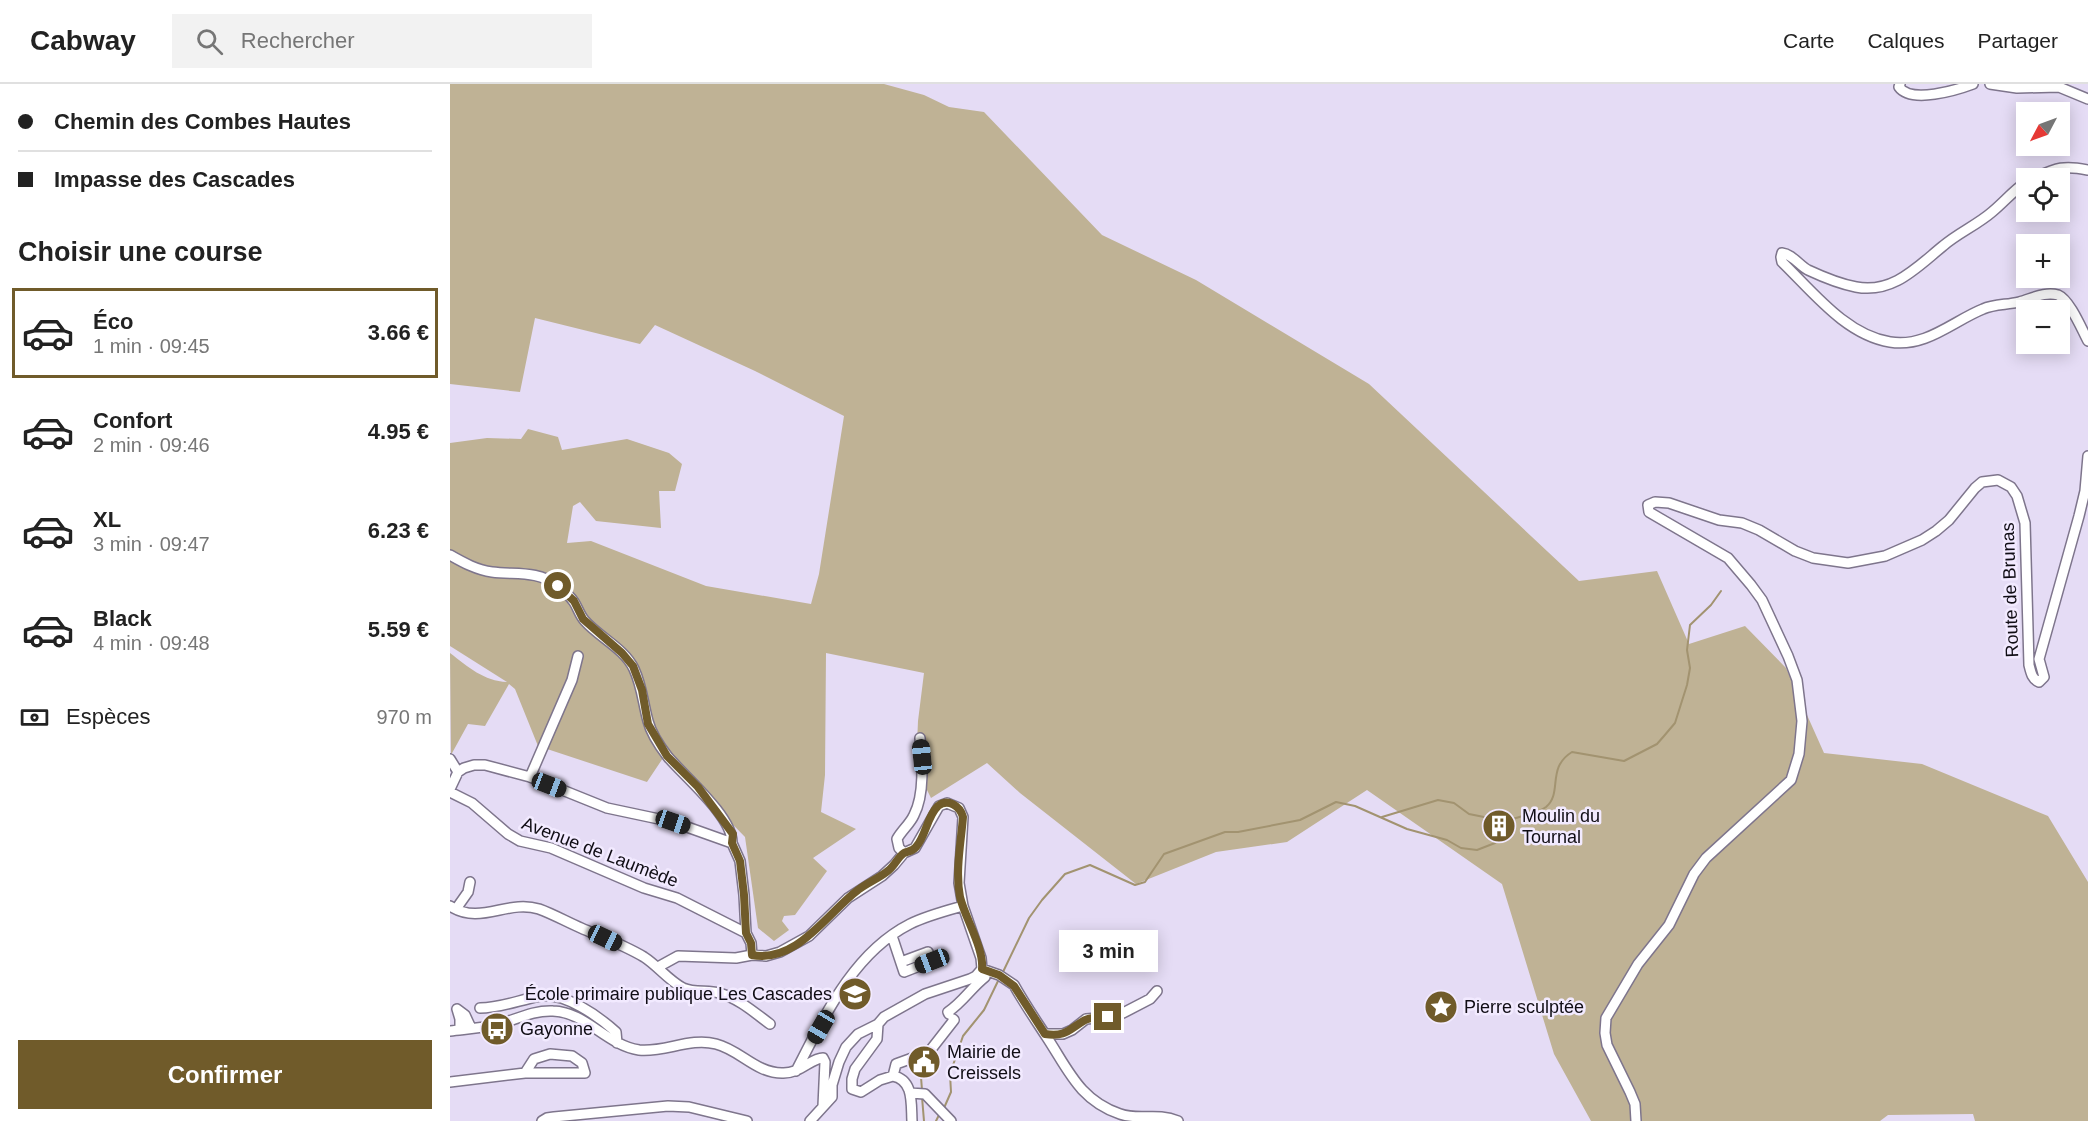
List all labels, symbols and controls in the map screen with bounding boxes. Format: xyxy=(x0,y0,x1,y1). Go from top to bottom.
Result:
search box xyxy=(172,14,592,68)
text: Cabway xyxy=(30,25,136,56)
icon: search xyxy=(193,25,226,58)
text: Rechercher xyxy=(241,28,355,53)
text: Carte xyxy=(1783,29,1834,52)
text: Calques xyxy=(1867,29,1944,52)
text: Partager xyxy=(1977,29,2058,52)
north arrow xyxy=(2016,102,2070,156)
map controls xyxy=(2016,102,2070,354)
text: Chemin des Combes Hautes xyxy=(54,109,351,134)
text: Impasse des Cascades xyxy=(54,167,295,192)
button: locate xyxy=(2016,168,2070,222)
button: + xyxy=(2016,234,2070,288)
text: Choisir une course xyxy=(18,237,263,267)
button: − xyxy=(2016,300,2070,354)
icon: car xyxy=(21,306,75,360)
text: Éco xyxy=(93,309,133,334)
text: 3.66 € xyxy=(368,320,429,345)
text: 1 min · 09:45 xyxy=(93,335,210,357)
icon: car xyxy=(21,405,75,459)
text: Confort xyxy=(93,408,172,433)
text: 4.95 € xyxy=(368,419,429,444)
text: 2 min · 09:46 xyxy=(93,434,210,456)
icon: car xyxy=(21,504,75,558)
text: XL xyxy=(93,507,121,532)
text: 6.23 € xyxy=(368,518,429,543)
street label: Route de Brunas xyxy=(1998,522,2022,658)
text: 3 min · 09:47 xyxy=(93,533,210,555)
route start xyxy=(544,572,571,599)
icon: car xyxy=(21,603,75,657)
text: Black xyxy=(93,606,152,631)
text: 5.59 € xyxy=(368,617,429,642)
text: 4 min · 09:48 xyxy=(93,632,210,654)
icon: cash xyxy=(18,701,51,734)
text: Espèces xyxy=(66,704,150,729)
text: 970 m xyxy=(376,706,432,728)
car xyxy=(911,738,933,776)
car xyxy=(529,770,569,800)
place label: Moulin du Tournal xyxy=(1522,806,1600,847)
car xyxy=(653,808,693,836)
building icon: Moulin du Tournal xyxy=(1481,808,1517,844)
street label: Avenue de Laumède xyxy=(519,813,681,891)
car xyxy=(585,922,625,954)
callout: 3 min xyxy=(1058,930,1158,972)
text: 3 min xyxy=(1082,940,1135,962)
car xyxy=(912,946,952,976)
school or university icon: École primaire publique Les Cascades xyxy=(837,976,873,1012)
place label: École primaire publique Les Cascades xyxy=(525,984,832,1004)
place icon: Pierre sculptée xyxy=(1423,989,1459,1025)
place label: Pierre sculptée xyxy=(1464,997,1584,1017)
route end xyxy=(1094,1003,1121,1030)
car xyxy=(804,1007,838,1047)
bus stop icon: Gayonne xyxy=(479,1011,515,1047)
place label: Gayonne xyxy=(520,1019,593,1039)
button: Confirmer xyxy=(18,1040,432,1109)
place label: Mairie de Creissels xyxy=(947,1042,1021,1083)
public building icon: Mairie de Creissels xyxy=(906,1044,942,1080)

